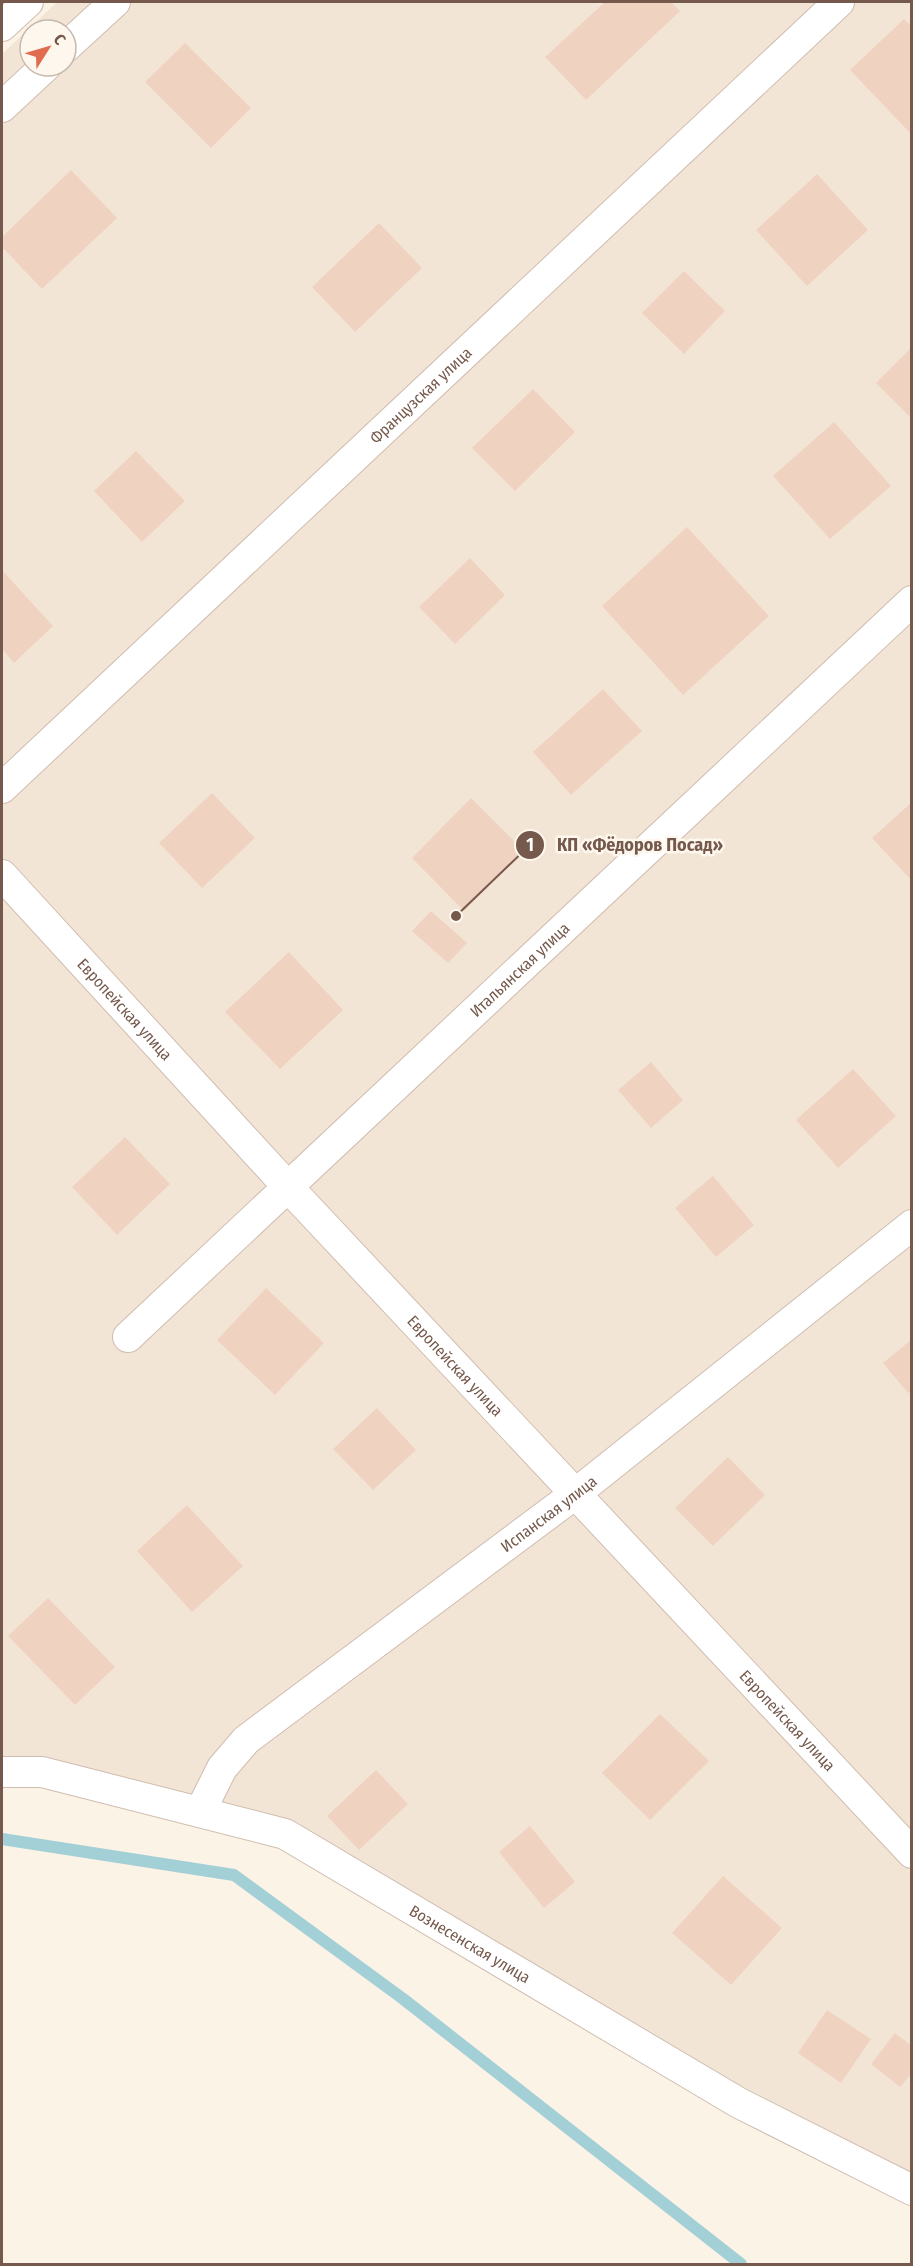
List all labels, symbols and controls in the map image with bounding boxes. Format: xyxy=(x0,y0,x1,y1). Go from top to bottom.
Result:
north arrow xyxy=(18,18,78,78)
text: С xyxy=(49,30,70,49)
street label: Французская улица xyxy=(366,343,475,447)
callout: КП «Фёдоров Посад» xyxy=(515,827,735,863)
text: 1 xyxy=(526,834,534,856)
text: КП «Фёдоров Посад» xyxy=(557,834,723,856)
street label: Итальянская улица xyxy=(466,918,573,1021)
street label: Европейская улица xyxy=(74,954,176,1064)
street label: Европейская улица xyxy=(404,1311,507,1420)
street label: Испанская улица xyxy=(497,1471,600,1556)
street label: Европейская улица xyxy=(736,1666,839,1775)
street label: Вознесенская улица xyxy=(406,1901,534,1987)

